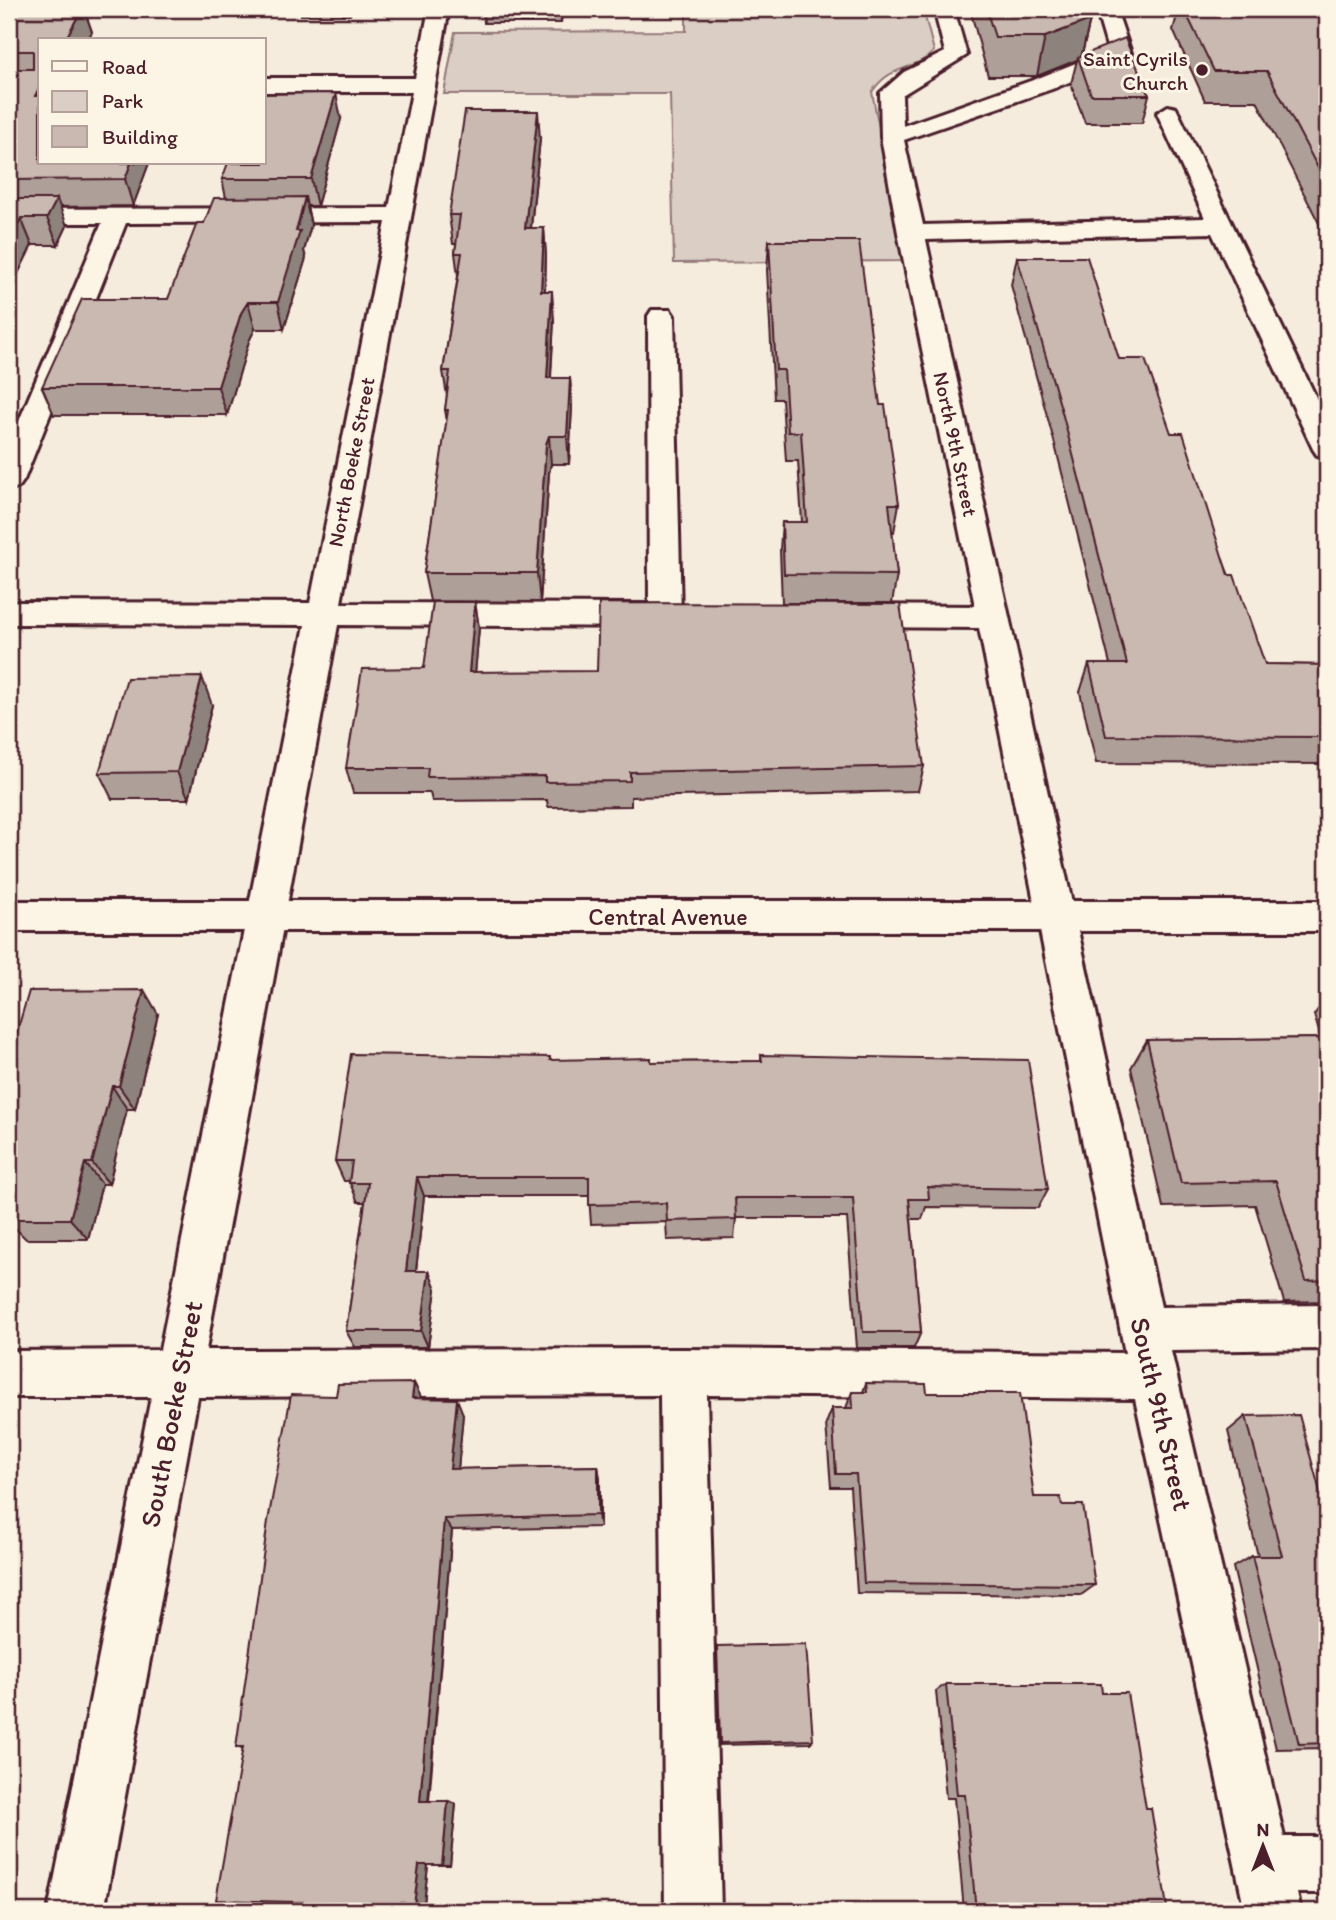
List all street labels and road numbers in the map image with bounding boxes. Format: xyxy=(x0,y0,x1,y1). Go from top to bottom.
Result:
street label: North 9th Street xyxy=(928,369,984,519)
street label: North Boeke Street xyxy=(322,375,380,549)
street label: Central Avenue xyxy=(588,902,748,931)
street label: South Boeke Street xyxy=(132,1298,210,1530)
street label: South 9th Street xyxy=(1123,1314,1201,1514)

